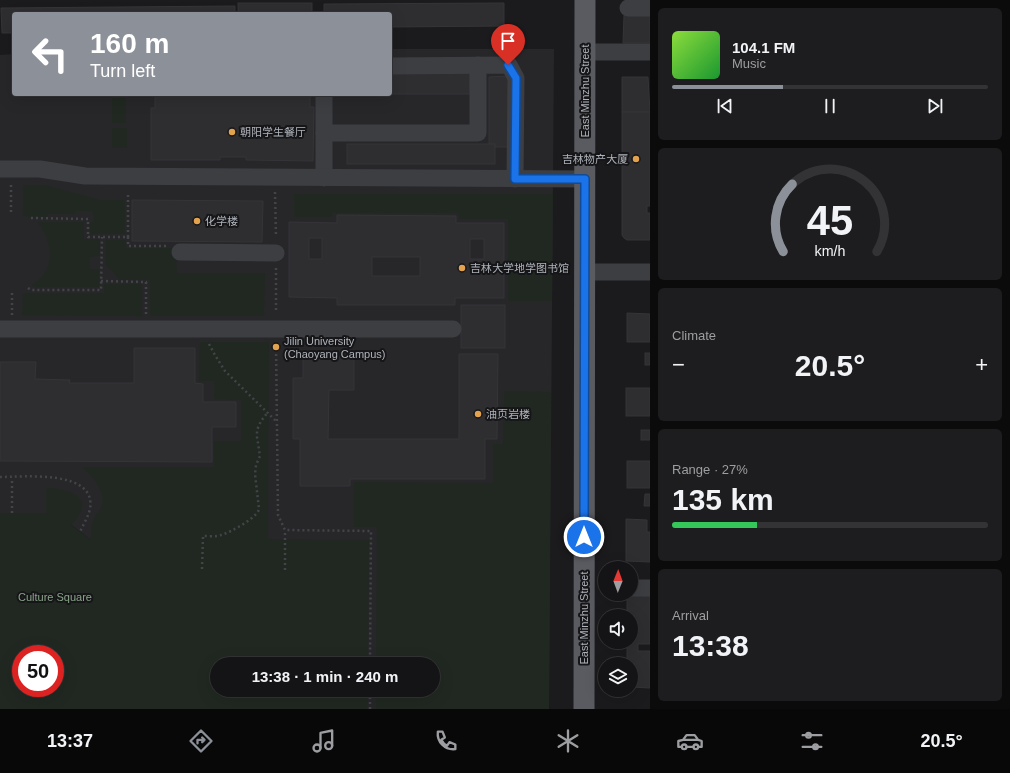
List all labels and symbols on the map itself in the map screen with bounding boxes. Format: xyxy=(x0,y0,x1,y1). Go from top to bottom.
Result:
pin xyxy=(491,24,525,65)
street label: East Minzhu Street xyxy=(579,45,591,137)
place label: 朝阳学生餐厅 xyxy=(240,126,306,138)
marker: 朝阳学生餐厅 xyxy=(227,127,237,137)
place label: 吉林物产大厦 xyxy=(562,153,628,165)
marker: 吉林物产大厦 xyxy=(631,154,641,164)
place label: 化学楼 xyxy=(205,215,238,227)
marker: 化学楼 xyxy=(192,216,202,226)
place label: 吉林大学地学图书馆 xyxy=(470,262,569,274)
marker: 吉林大学地学图书馆 xyxy=(457,263,467,273)
place label: Jilin University (Chaoyang Campus) xyxy=(284,335,386,360)
marker: Jilin University (Chaoyang Campus) xyxy=(271,342,281,352)
place label: 油页岩楼 xyxy=(486,408,530,420)
marker: 油页岩楼 xyxy=(473,409,483,419)
position arrow xyxy=(563,516,605,558)
north arrow xyxy=(598,561,638,601)
street label: East Minzhu Street xyxy=(578,572,590,664)
park label: Culture Square xyxy=(18,591,92,603)
speed limit sign: 50 xyxy=(12,645,64,697)

